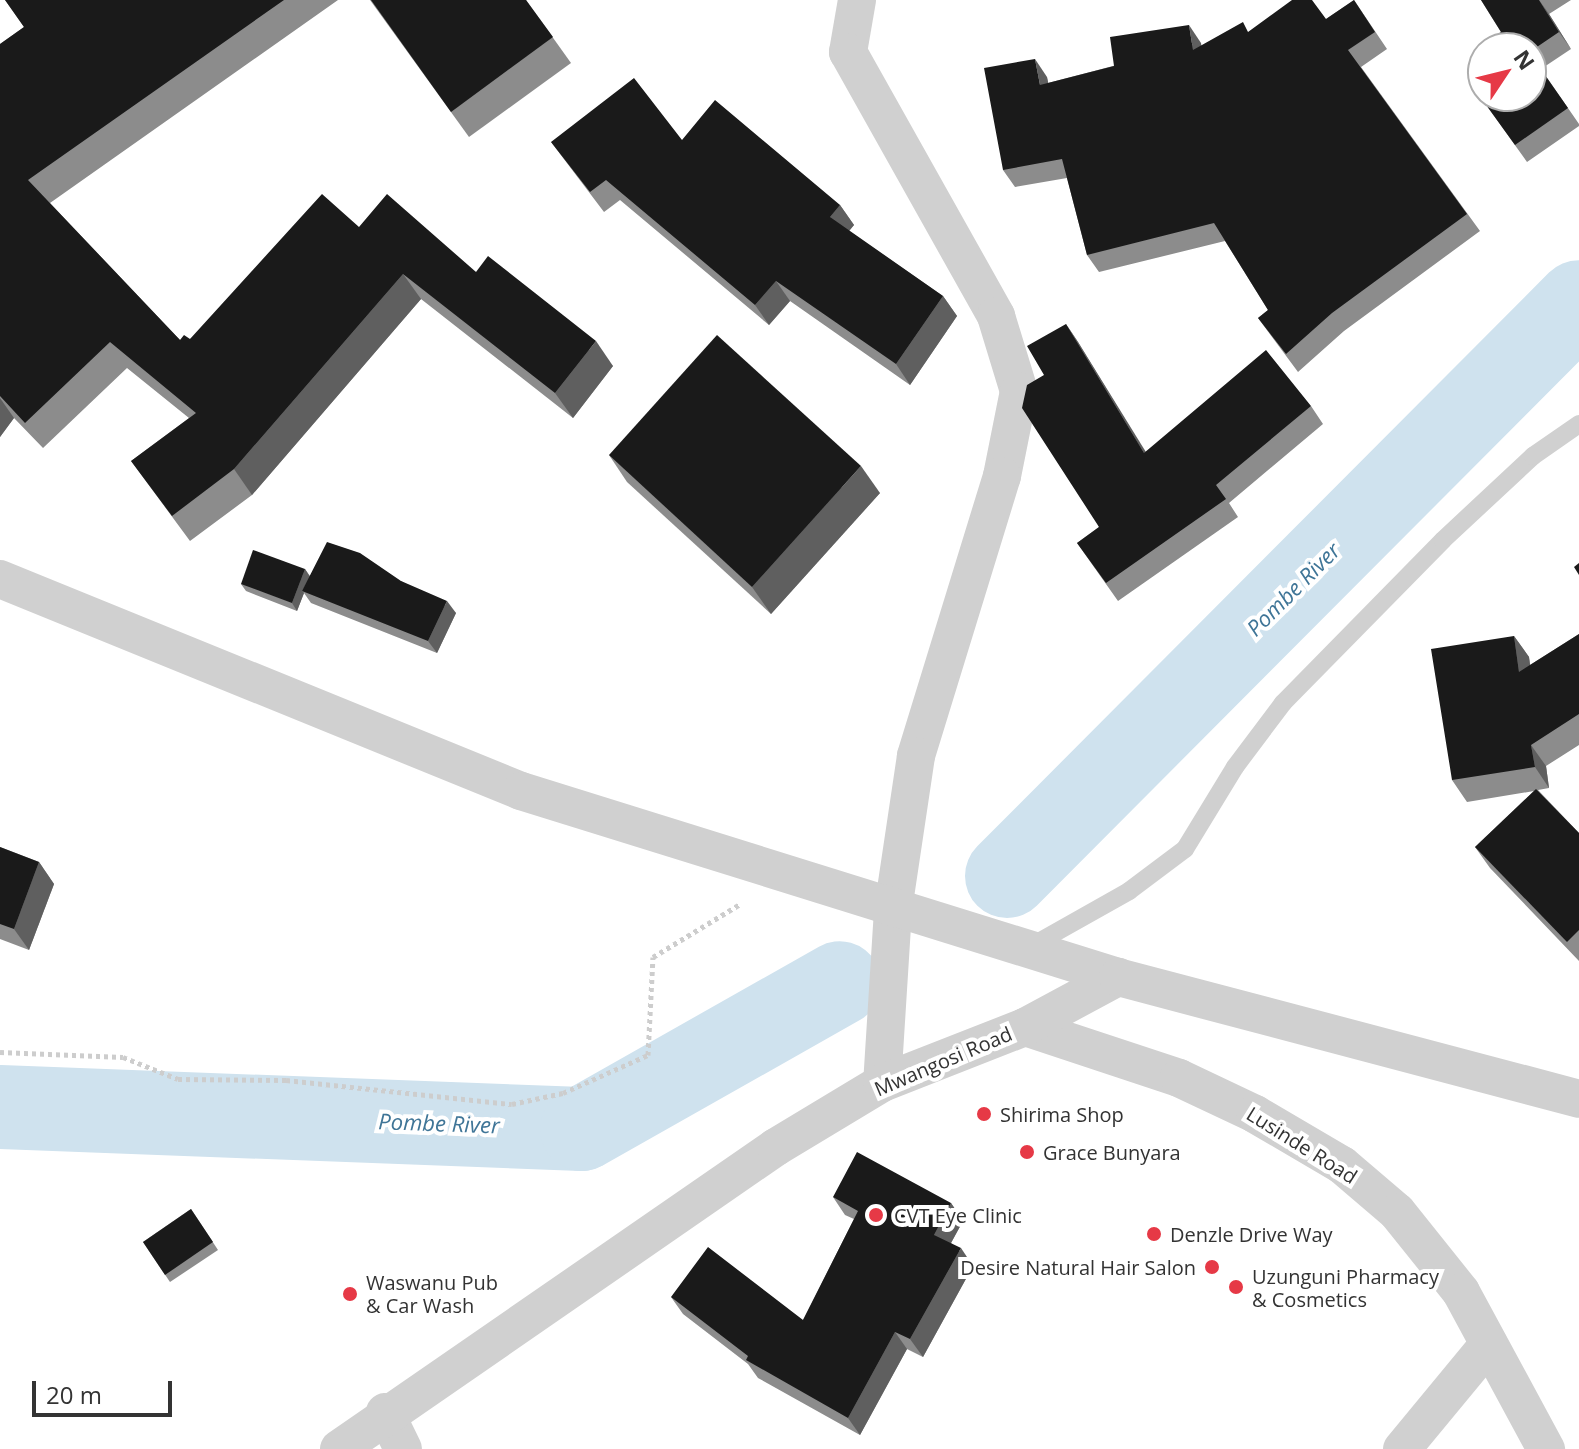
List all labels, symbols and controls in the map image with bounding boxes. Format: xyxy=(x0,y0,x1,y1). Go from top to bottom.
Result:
north arrow xyxy=(1467,32,1547,112)
text: N xyxy=(1508,43,1542,75)
water label: Pombe River xyxy=(1241,537,1345,641)
street label: Mwangosi Road xyxy=(871,1021,1015,1101)
street label: Lusinde Road xyxy=(1242,1101,1362,1189)
place label: Shirima Shop xyxy=(1000,1102,1124,1126)
marker: Shirima Shop xyxy=(975,1105,993,1123)
water label: Pombe River xyxy=(378,1108,500,1138)
place label: Grace Bunyara xyxy=(1043,1140,1181,1164)
marker: Grace Bunyara xyxy=(1018,1143,1036,1161)
place label: CVT Eye Clinic xyxy=(894,1203,1022,1227)
marker: CVT Eye Clinic xyxy=(865,1204,887,1226)
place label: Denzle Drive Way xyxy=(1170,1222,1333,1246)
marker: Denzle Drive Way xyxy=(1145,1225,1163,1243)
place label: Desire Natural Hair Salon xyxy=(960,1255,1196,1279)
marker: Desire Natural Hair Salon xyxy=(1203,1258,1221,1276)
place label: Uzunguni Pharmacy & Cosmetics xyxy=(1252,1264,1439,1311)
place label: Waswanu Pub & Car Wash xyxy=(366,1270,498,1317)
marker: Uzunguni Pharmacy & Cosmetics xyxy=(1227,1278,1245,1296)
marker: Waswanu Pub & Car Wash xyxy=(341,1285,359,1303)
scale bar xyxy=(36,1365,176,1415)
text: 20 m xyxy=(46,1378,102,1411)

